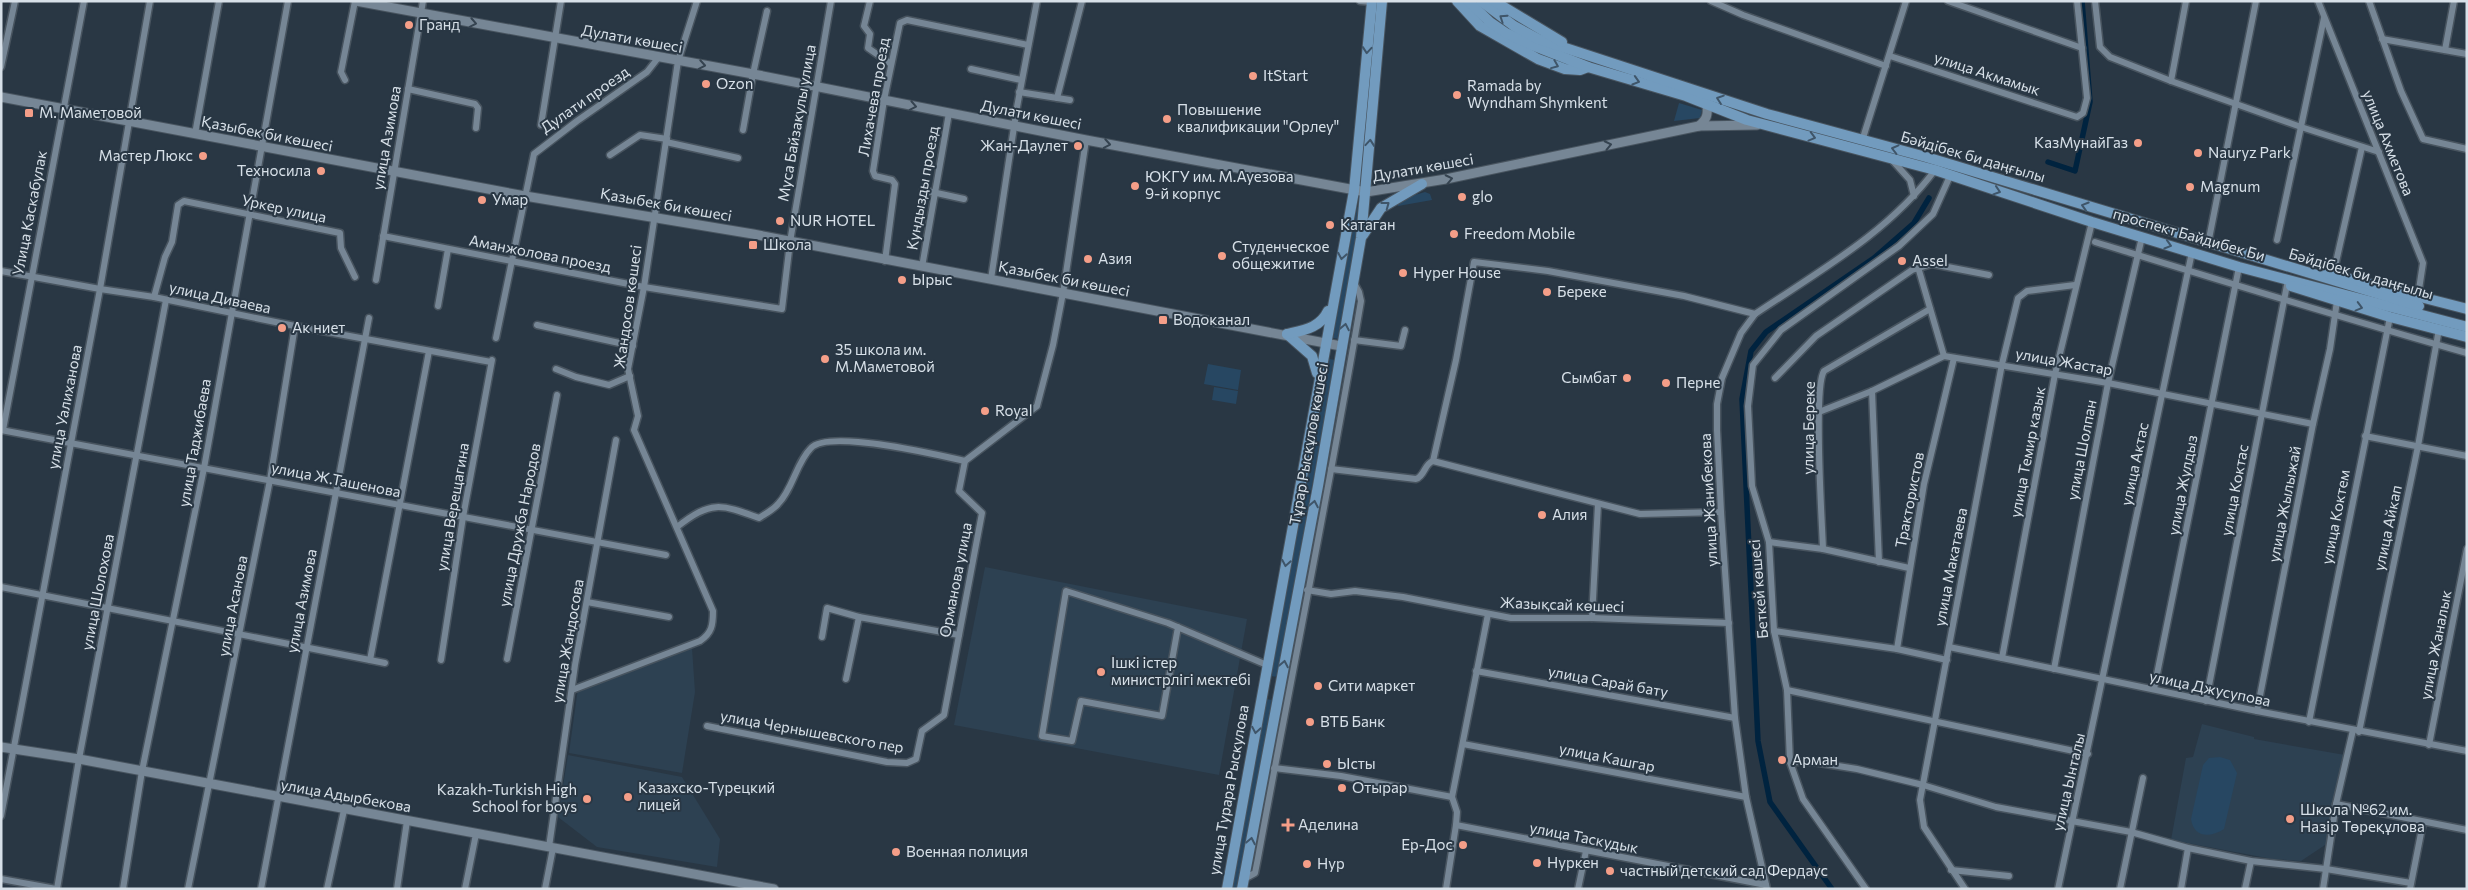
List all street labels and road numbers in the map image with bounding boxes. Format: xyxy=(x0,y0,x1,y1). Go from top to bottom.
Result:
street label: Дулати көшесі xyxy=(580,20,684,56)
street label: Лихачева проезд xyxy=(854,36,892,158)
street label: Муса Байзакулы улица xyxy=(773,43,819,203)
street label: улица Акмамык xyxy=(1932,47,2043,99)
street label: Дулати проезд xyxy=(537,62,632,136)
street label: улица Азимова xyxy=(368,84,404,191)
street label: улица Ахметова xyxy=(2360,87,2418,198)
street label: Дулати көшесі xyxy=(979,95,1083,133)
street label: Қазыбек би көшесі xyxy=(200,111,334,155)
street label: Кундызды проезд xyxy=(902,124,942,251)
street label: Бәйдібек би даңғылы xyxy=(1899,127,2048,185)
street label: Улица Каскабулак xyxy=(8,149,50,277)
street label: Дулати көшесі xyxy=(1371,149,1475,185)
street label: Қазыбек би көшесі xyxy=(599,184,733,224)
street label: Уркер улица xyxy=(240,190,328,226)
street label: проспект Байдибек Би xyxy=(2111,204,2267,264)
street label: Аманжолова проезд xyxy=(468,230,613,276)
street label: Жандосов көшесі xyxy=(609,244,645,370)
street label: Бәйдібек би даңғылы xyxy=(2287,244,2436,302)
street label: Қазыбек би көшесі xyxy=(997,256,1131,300)
street label: улица Диваева xyxy=(168,277,273,317)
street label: улица Уалиханова xyxy=(43,343,85,471)
street label: улица Жастар xyxy=(2014,344,2114,378)
street label: Тұрар Рыскұлов көшесі xyxy=(1285,361,1331,526)
street label: улица Таджибаева xyxy=(174,377,214,508)
street label: улица Береке xyxy=(1798,381,1818,475)
street label: улица Темир казык xyxy=(2005,385,2049,519)
street label: улица Шолпан xyxy=(2062,398,2100,502)
street label: улица Актас xyxy=(2116,421,2152,507)
street label: улица Жанибекова xyxy=(1696,433,1720,567)
street label: улица Жулдыз xyxy=(2163,433,2201,536)
street label: улица Верещагина xyxy=(432,441,472,572)
street label: улица Дружба Народов xyxy=(494,442,544,608)
street label: улица Коктас xyxy=(2216,443,2252,537)
street label: улица Жылыжай xyxy=(2264,444,2304,563)
street label: Трактористов xyxy=(1891,450,1927,549)
street label: улица Ж.Ташенова xyxy=(270,458,402,500)
street label: улица Коктем xyxy=(2317,468,2353,566)
street label: улица Айкап xyxy=(2369,483,2405,572)
street label: улица Макатаева xyxy=(1930,506,1970,628)
street label: Орманова улица xyxy=(935,521,975,639)
street label: улица Шолохова xyxy=(77,532,117,651)
street label: Беткей көшесі xyxy=(1745,539,1771,640)
street label: улица Азимова xyxy=(282,547,320,654)
street label: улица Асанова xyxy=(213,554,251,658)
street label: улица Жандосова xyxy=(547,577,587,704)
street label: улица Жаналык xyxy=(2416,589,2454,701)
street label: Жазықсай көшесі xyxy=(1499,593,1625,615)
street label: улица Сарай бату xyxy=(1547,662,1670,700)
street label: улица Джусупова xyxy=(2148,666,2272,710)
street label: улица Турара Рыскулова xyxy=(1204,703,1252,876)
street label: улица Чернышевского пер xyxy=(719,706,905,756)
street label: улица Ынталы xyxy=(2048,731,2088,833)
street label: улица Кашгар xyxy=(1558,739,1657,775)
street label: улица Адырбекова xyxy=(280,775,413,815)
street label: улица Таскудык xyxy=(1528,818,1640,856)

